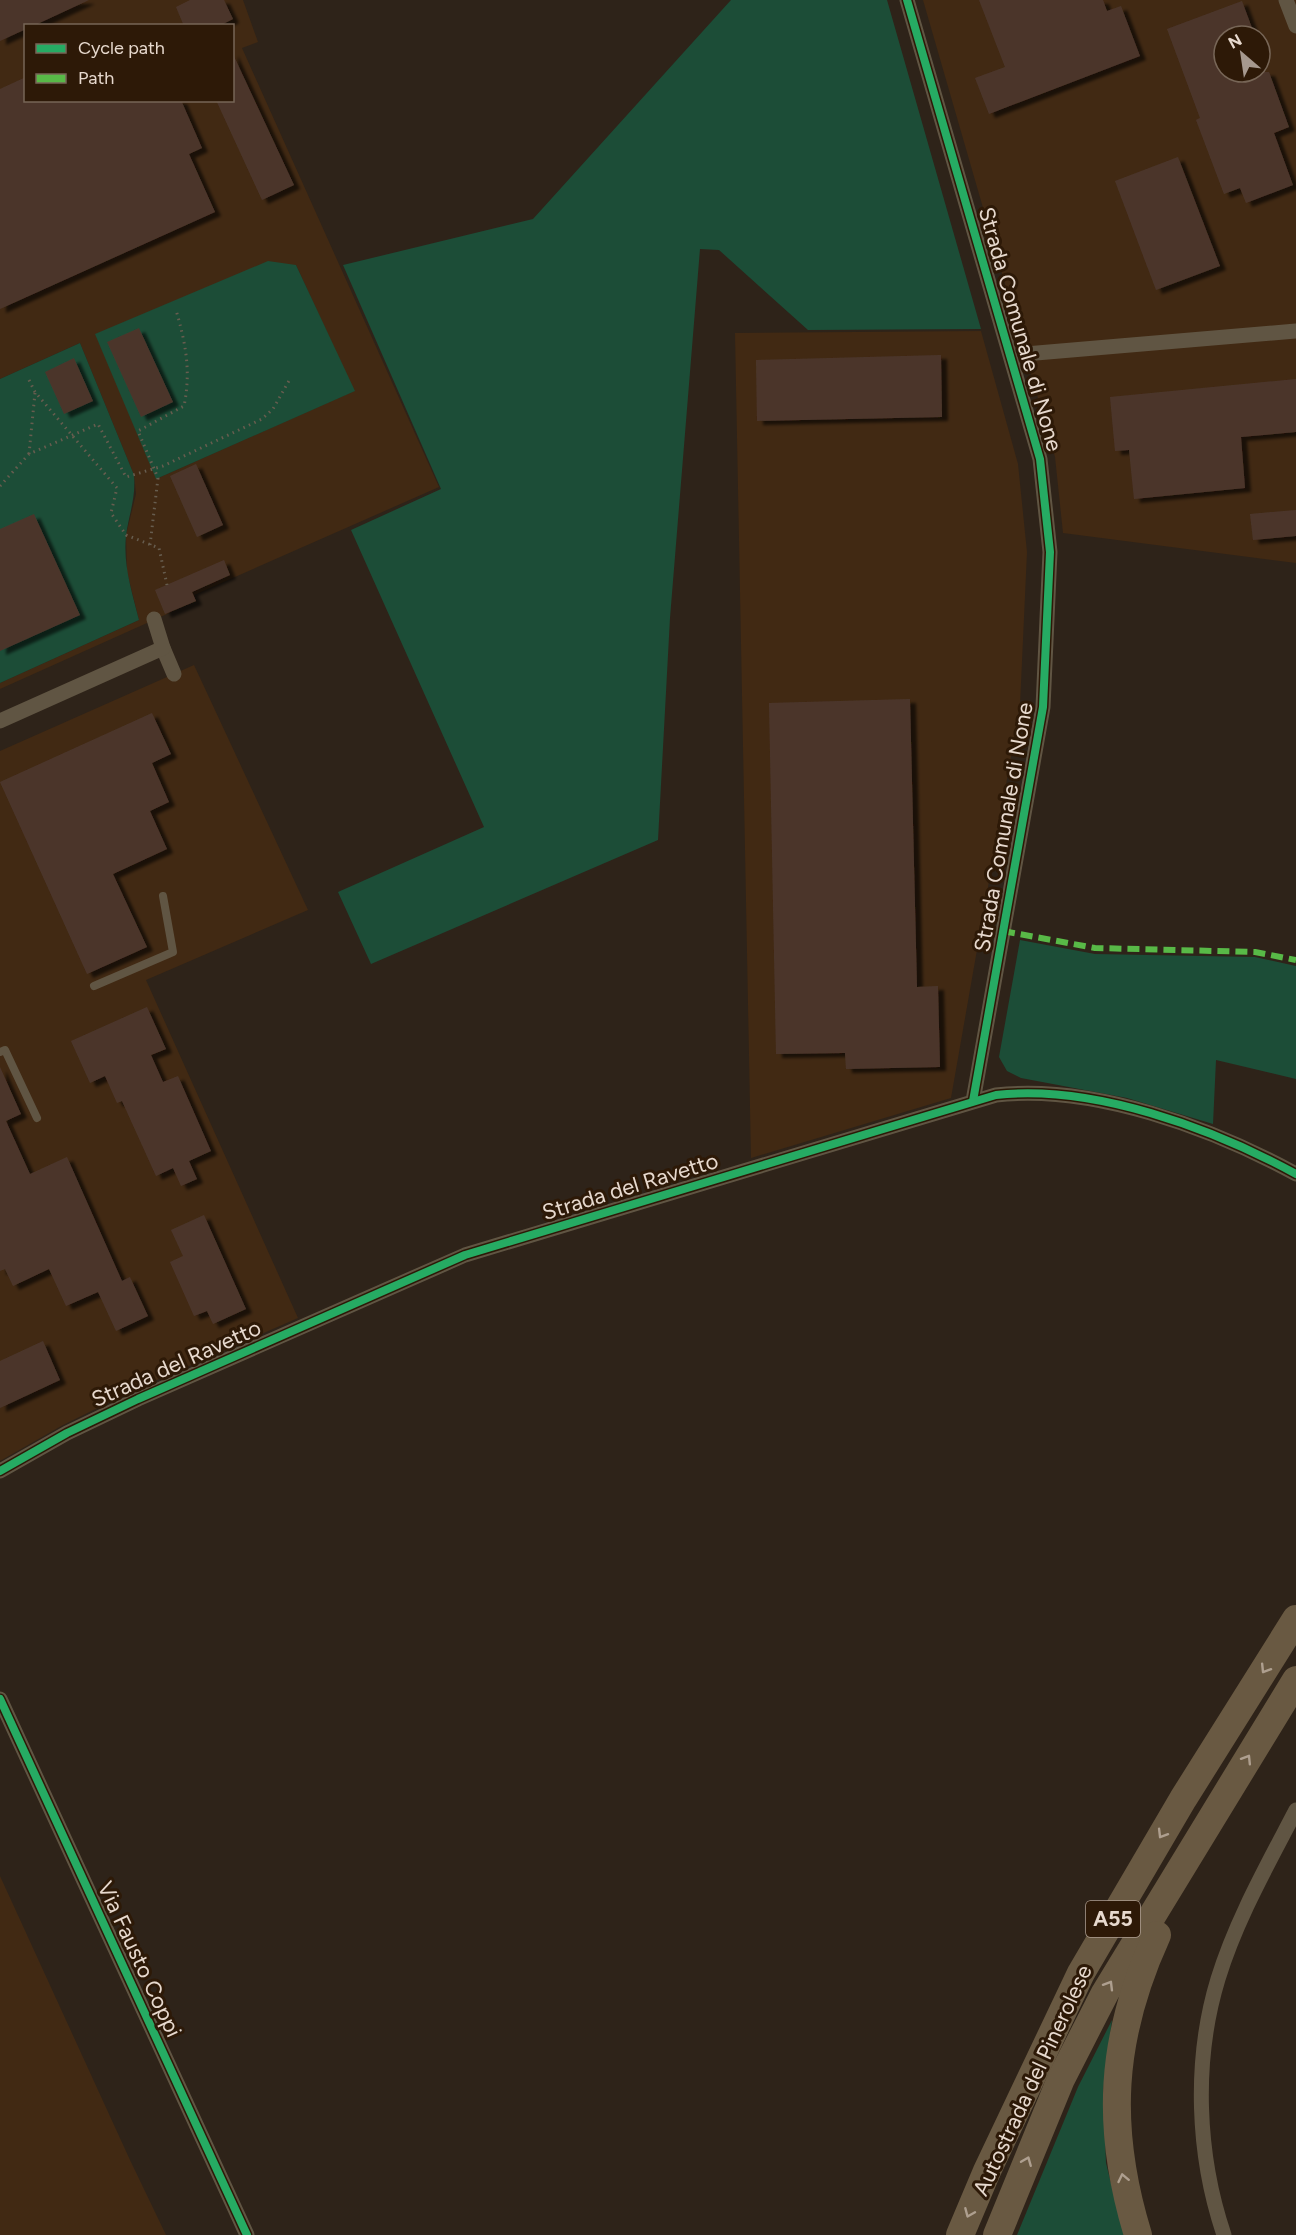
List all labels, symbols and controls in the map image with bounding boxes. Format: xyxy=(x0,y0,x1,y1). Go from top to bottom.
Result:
legend xyxy=(24,24,234,102)
north arrow xyxy=(1212,24,1272,84)
text: N xyxy=(1225,30,1245,53)
text: Cycle path xyxy=(78,37,165,59)
text: Path xyxy=(78,67,114,89)
street label: Strada Comunale di None xyxy=(973,204,1068,454)
street label: Strada Comunale di None xyxy=(968,700,1039,954)
street label: Strada del Ravetto xyxy=(539,1147,721,1226)
street label: Strada del Ravetto xyxy=(87,1314,265,1413)
one-way arrow xyxy=(1260,1663,1272,1673)
one-way arrow xyxy=(1239,1754,1250,1765)
one-way arrow xyxy=(1158,1828,1170,1839)
street label: Via Fausto Coppi xyxy=(92,1877,187,2041)
road number: A55 xyxy=(1086,1901,1140,1937)
street label: Autostrada del Pinerolese xyxy=(967,1960,1098,2200)
one-way arrow xyxy=(1102,1981,1114,1991)
one-way arrow xyxy=(1020,2157,1032,2168)
one-way arrow xyxy=(1117,2174,1130,2184)
one-way arrow xyxy=(964,2207,976,2218)

